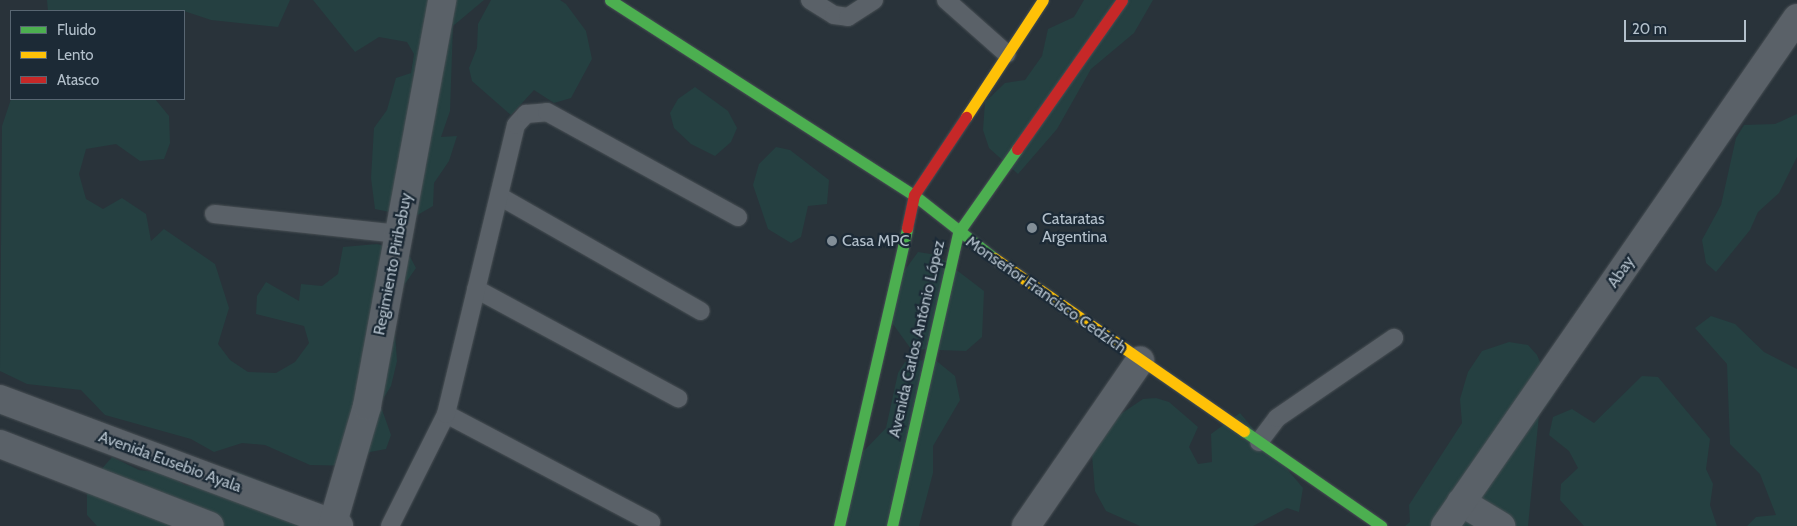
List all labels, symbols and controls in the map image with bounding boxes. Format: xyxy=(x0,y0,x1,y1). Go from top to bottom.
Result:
legend xyxy=(10,10,185,100)
scale bar xyxy=(1627,10,1750,42)
text: 20 m xyxy=(1632,20,1667,38)
text: Fluido xyxy=(57,21,96,39)
text: Lento xyxy=(57,46,94,64)
text: Atasco xyxy=(57,71,99,89)
street label: Regimiento Piribebuy xyxy=(370,191,416,337)
place label: Cataratas Argentina xyxy=(1042,209,1107,247)
marker: Cataratas Argentina xyxy=(1026,222,1038,234)
place label: Casa MPC xyxy=(842,231,909,251)
street label: Monseñor Francisco Cedzich xyxy=(962,232,1130,358)
marker: Casa MPC xyxy=(826,235,838,247)
street label: Avenida Carlos António López xyxy=(885,238,949,440)
street label: Abay xyxy=(1603,252,1639,292)
street label: Avenida Eusebio Ayala xyxy=(96,427,244,497)

